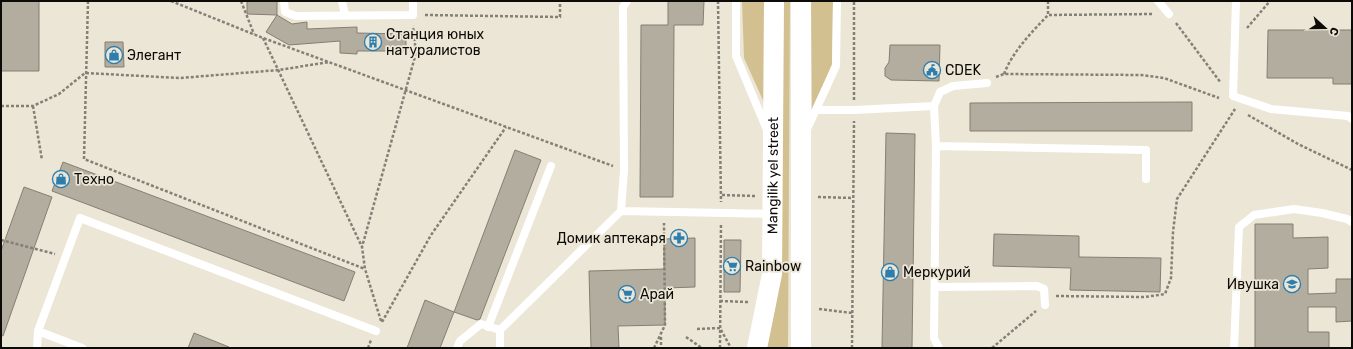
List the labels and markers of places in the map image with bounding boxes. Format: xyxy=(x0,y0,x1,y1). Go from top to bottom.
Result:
place label: Станция юных натуралистов xyxy=(386,26,485,59)
building icon: Станция юных натуралистов xyxy=(363,32,383,52)
shop icon: Элегант xyxy=(104,45,124,65)
place label: Элегант xyxy=(127,47,181,64)
public building icon: CDEK xyxy=(922,60,942,80)
place label: CDEK xyxy=(945,62,981,79)
shop icon: Техно xyxy=(51,169,71,189)
place label: Техно xyxy=(74,171,114,188)
pharmacy icon: Домик аптекаря xyxy=(669,228,689,248)
place label: Домик аптекаря xyxy=(557,230,666,247)
supermarket icon: Rainbow xyxy=(722,256,742,276)
place label: Rainbow xyxy=(745,258,801,275)
shop icon: Меркурий xyxy=(880,262,900,282)
place label: Меркурий xyxy=(903,264,971,281)
school or university icon: Ивушка xyxy=(1282,274,1302,294)
place label: Ивушка xyxy=(1227,276,1279,293)
supermarket icon: Арай xyxy=(617,284,637,304)
place label: Арай xyxy=(640,286,674,303)

